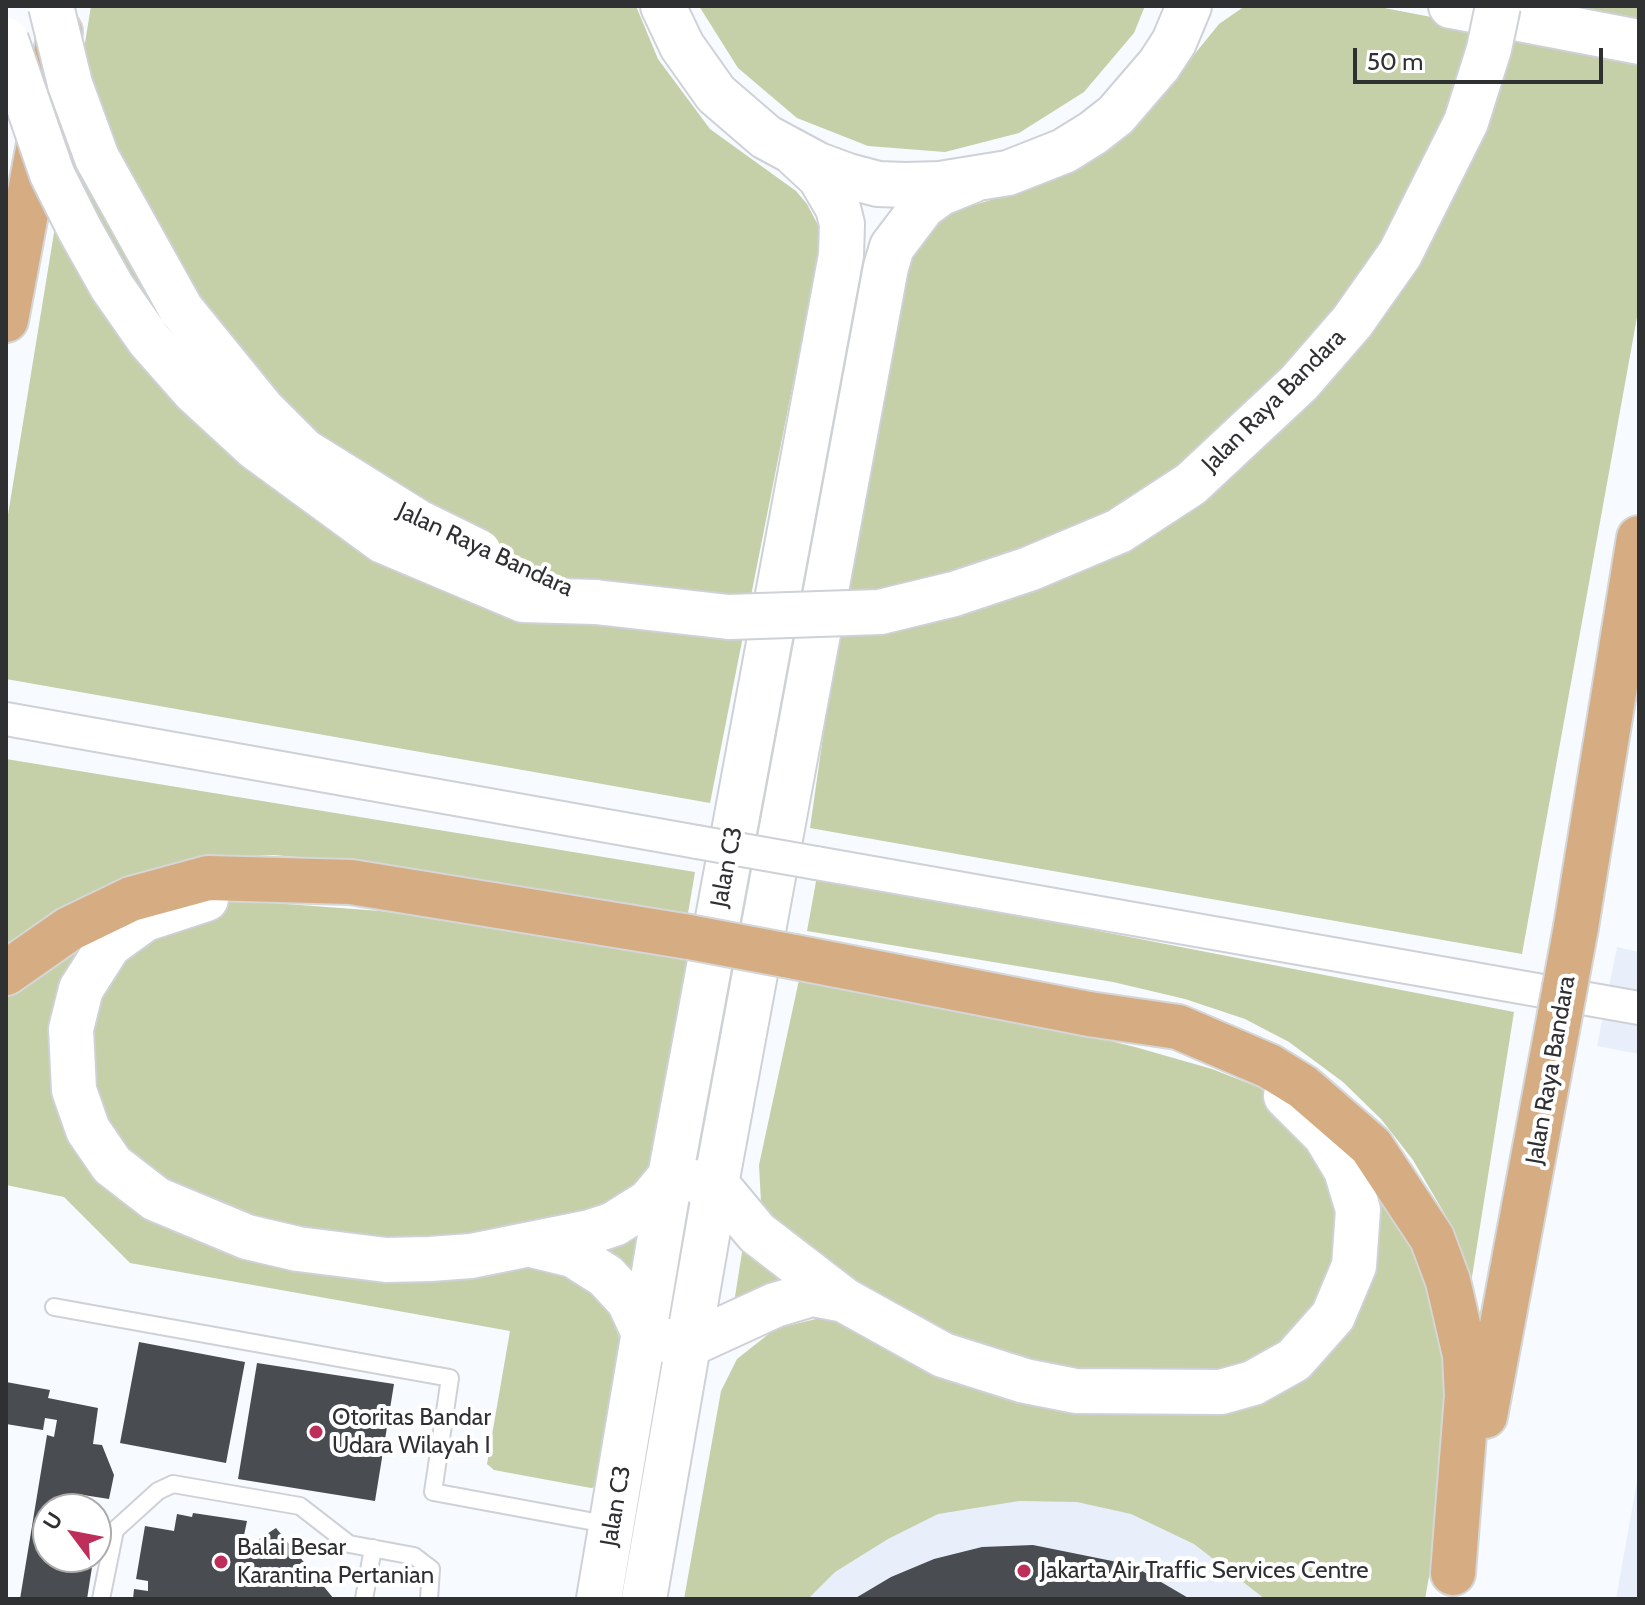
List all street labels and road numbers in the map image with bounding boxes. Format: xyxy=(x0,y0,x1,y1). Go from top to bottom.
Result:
street label: Jalan Raya Bandara xyxy=(1196,323,1352,479)
street label: Jalan Raya Bandara xyxy=(392,497,578,603)
street label: Jalan C3 xyxy=(705,824,749,910)
street label: Jalan Raya Bandara xyxy=(1520,974,1582,1166)
street label: Jalan C3 xyxy=(595,1464,637,1548)

